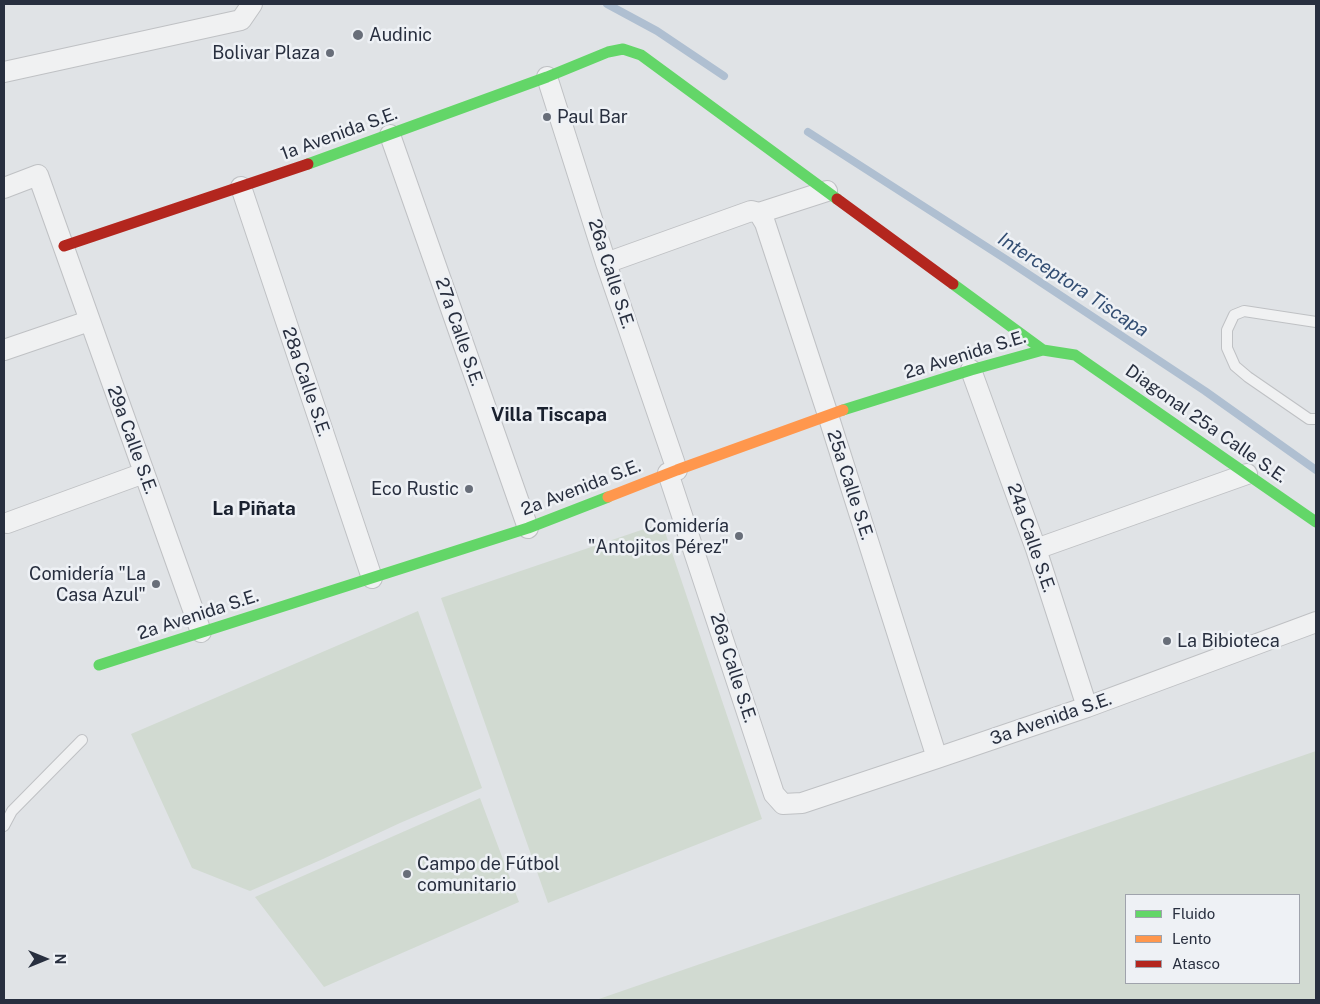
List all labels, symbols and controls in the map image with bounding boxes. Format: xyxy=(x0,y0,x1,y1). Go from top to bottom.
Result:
place label: Audinic xyxy=(369,24,432,46)
marker: Audinic xyxy=(351,28,365,42)
place label: Bolivar Plaza xyxy=(212,42,320,64)
marker: Bolivar Plaza xyxy=(324,47,336,59)
street label: 1a Avenida S.E. xyxy=(278,103,400,165)
place label: Paul Bar xyxy=(557,106,628,128)
marker: Paul Bar xyxy=(541,111,553,123)
street label: 26a Calle S.E. xyxy=(583,217,639,331)
water label: Interceptora Tiscapa xyxy=(993,228,1153,342)
street label: 27a Calle S.E. xyxy=(430,275,488,389)
street label: 28a Calle S.E. xyxy=(277,324,335,440)
street label: 2a Avenida S.E. xyxy=(901,326,1029,384)
street label: Diagonal 25a Calle S.E. xyxy=(1121,360,1291,488)
street label: 29a Calle S.E. xyxy=(102,383,162,497)
district label: Villa Tiscapa xyxy=(491,404,607,426)
street label: 25a Calle S.E. xyxy=(822,427,878,543)
street label: 2a Avenida S.E. xyxy=(518,455,644,521)
place label: Eco Rustic xyxy=(371,478,459,500)
street label: 24a Calle S.E. xyxy=(1002,481,1060,595)
marker: Eco Rustic xyxy=(463,483,475,495)
district label: La Piñata xyxy=(212,498,296,520)
place label: Comidería "Antojitos Pérez" xyxy=(588,515,729,558)
marker: Comidería "Antojitos Pérez" xyxy=(733,530,745,542)
place label: Comidería "La Casa Azul" xyxy=(29,563,146,606)
marker: Comidería "La Casa Azul" xyxy=(150,578,162,590)
street label: 2a Avenida S.E. xyxy=(135,585,261,645)
street label: 26a Calle S.E. xyxy=(705,611,761,725)
place label: La Bibioteca xyxy=(1177,630,1280,652)
marker: La Bibioteca xyxy=(1161,635,1173,647)
street label: 3a Avenida S.E. xyxy=(987,688,1115,750)
place label: Campo de Fútbol comunitario xyxy=(417,853,560,896)
marker: Campo de Fútbol comunitario xyxy=(401,868,413,880)
legend xyxy=(1125,894,1300,984)
text: Fluido xyxy=(1172,905,1215,922)
text: Lento xyxy=(1172,930,1211,947)
north arrow xyxy=(20,934,70,984)
text: N xyxy=(52,954,68,964)
text: Atasco xyxy=(1172,955,1220,972)

